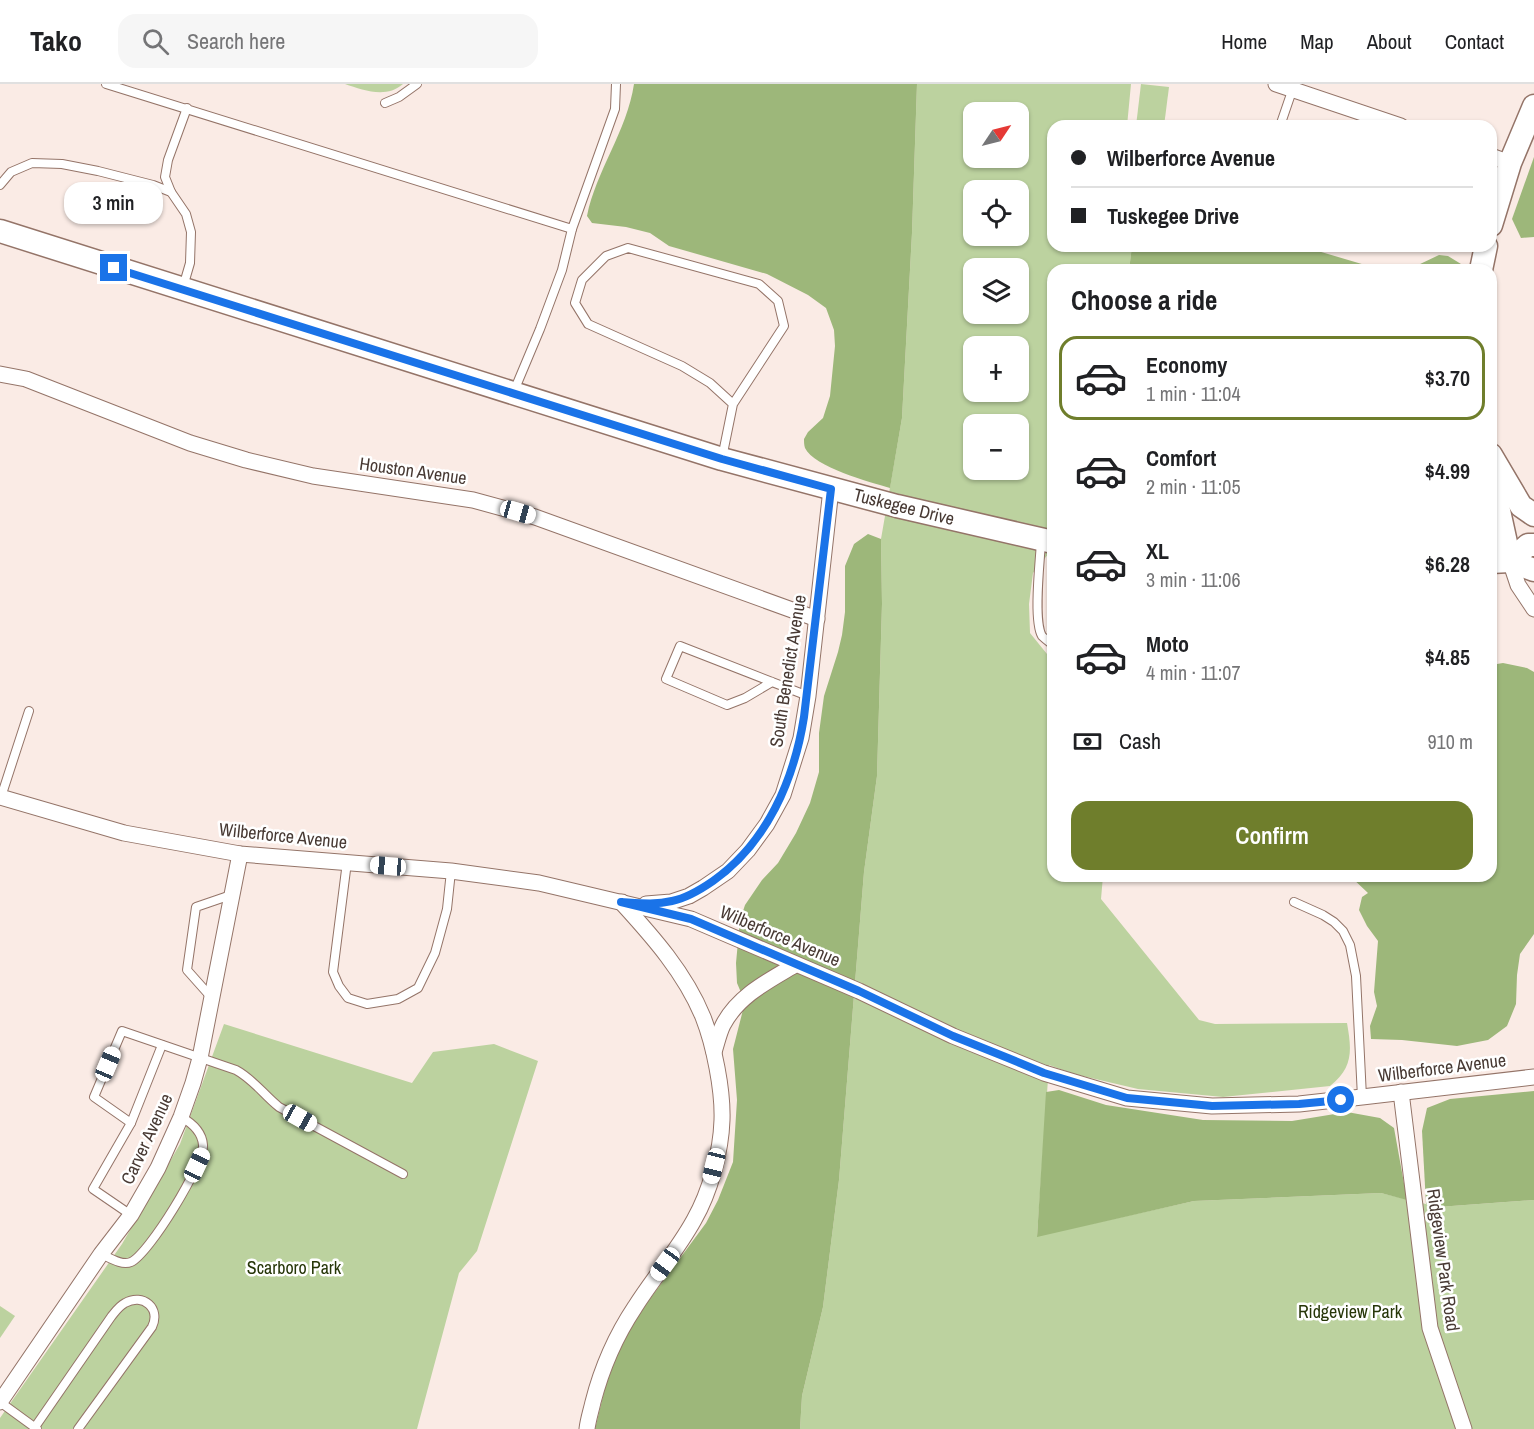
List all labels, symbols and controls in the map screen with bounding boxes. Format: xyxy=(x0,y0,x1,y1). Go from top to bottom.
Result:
search box xyxy=(118,14,538,68)
text: Tako xyxy=(30,22,82,60)
icon: search xyxy=(139,25,172,58)
text: Search here xyxy=(187,26,285,56)
text: Home xyxy=(1221,27,1267,56)
text: Map xyxy=(1300,27,1334,56)
text: About xyxy=(1367,27,1412,56)
text: Contact xyxy=(1445,27,1504,56)
north arrow xyxy=(963,102,1029,168)
map controls xyxy=(963,102,1029,480)
text: Wilberforce Avenue xyxy=(1107,143,1275,173)
button: locate xyxy=(963,180,1029,246)
callout: 3 min xyxy=(64,181,164,223)
text: 3 min xyxy=(92,189,135,216)
text: Tuskegee Drive xyxy=(1107,201,1239,231)
route end xyxy=(100,254,127,281)
button: layers xyxy=(963,258,1029,324)
text: Choose a ride xyxy=(1071,282,1217,318)
button: + xyxy=(963,336,1029,402)
text: Economy xyxy=(1146,350,1227,380)
icon: car xyxy=(1074,351,1128,405)
text: $3.70 xyxy=(1425,363,1470,393)
text: 1 min · 11:04 xyxy=(1146,380,1241,407)
button: − xyxy=(963,414,1029,480)
text: Comfort xyxy=(1146,443,1216,473)
icon: car xyxy=(1074,444,1128,498)
street label: Houston Avenue xyxy=(358,451,468,490)
text: $4.99 xyxy=(1425,456,1470,486)
text: 2 min · 11:05 xyxy=(1146,473,1241,500)
street label: Tuskegee Drive xyxy=(851,482,957,531)
car xyxy=(498,498,538,526)
text: XL xyxy=(1146,536,1169,566)
icon: car xyxy=(1074,537,1128,591)
text: $6.28 xyxy=(1425,549,1470,579)
text: 3 min · 11:06 xyxy=(1146,566,1241,593)
street label: South Benedict Avenue xyxy=(763,593,812,749)
text: Moto xyxy=(1146,629,1189,659)
icon: car xyxy=(1074,630,1128,684)
text: $4.85 xyxy=(1425,642,1470,672)
text: 4 min · 11:07 xyxy=(1146,659,1241,686)
icon: cash xyxy=(1071,725,1104,758)
text: Cash xyxy=(1119,726,1161,756)
text: 910 m xyxy=(1427,728,1473,755)
button: Confirm xyxy=(1071,801,1473,870)
street label: Wilberforce Avenue xyxy=(218,816,348,855)
car xyxy=(369,855,407,877)
street label: Wilberforce Avenue xyxy=(716,899,844,972)
car xyxy=(93,1044,123,1084)
street label: Wilberforce Avenue xyxy=(1377,1047,1507,1088)
route start xyxy=(1327,1086,1354,1113)
street label: Carver Avenue xyxy=(115,1089,178,1188)
car xyxy=(280,1101,320,1135)
car xyxy=(181,1145,213,1185)
car xyxy=(701,1146,727,1186)
street label: Ridgeview Park Road xyxy=(1421,1187,1466,1333)
car xyxy=(647,1244,683,1284)
park label: Scarboro Park xyxy=(247,1255,342,1280)
park label: Ridgeview Park xyxy=(1298,1299,1403,1324)

